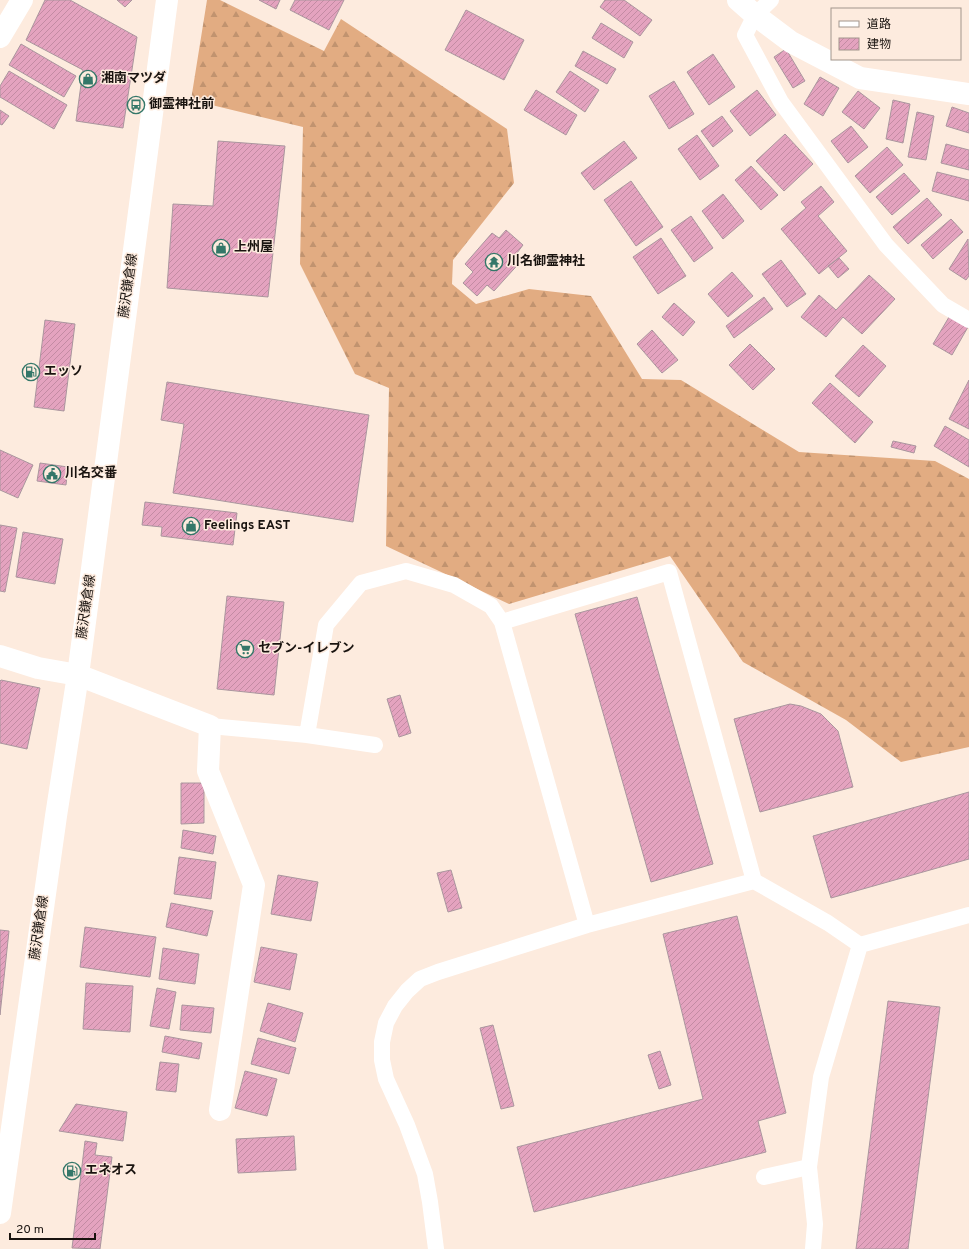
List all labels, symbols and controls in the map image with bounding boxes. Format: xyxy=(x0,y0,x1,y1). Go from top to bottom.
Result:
legend xyxy=(831,8,961,60)
text: 道路 xyxy=(867,17,891,33)
text: 建物 xyxy=(867,37,891,53)
shop icon: 湘南マツダ xyxy=(78,69,98,89)
place label: 湘南マツダ xyxy=(101,70,166,87)
bus stop icon: 御霊神社前 xyxy=(126,95,146,115)
place label: 御霊神社前 xyxy=(149,96,214,113)
shop icon: 上州屋 xyxy=(211,238,231,258)
place label: 上州屋 xyxy=(234,239,273,256)
temple icon: 川名御霊神社 xyxy=(484,252,504,272)
street label: 藤沢鎌倉線 xyxy=(116,253,141,319)
place label: 川名御霊神社 xyxy=(507,253,585,270)
fuel station icon: エッソ xyxy=(21,362,41,382)
place label: エッソ xyxy=(44,364,83,380)
public building icon: 川名交番 xyxy=(42,464,62,484)
place label: 川名交番 xyxy=(65,465,117,482)
shop icon: Feelings EAST xyxy=(181,516,201,536)
place label: Feelings EAST xyxy=(204,518,291,534)
street label: 藤沢鎌倉線 xyxy=(74,574,99,640)
supermarket icon: セブン-イレブン xyxy=(235,639,255,659)
place label: セブン-イレブン xyxy=(258,640,354,657)
street label: 藤沢鎌倉線 xyxy=(27,895,52,961)
fuel station icon: エネオス xyxy=(62,1161,82,1181)
place label: エネオス xyxy=(85,1163,137,1179)
scale bar xyxy=(10,1215,95,1241)
text: 20 m xyxy=(16,1222,44,1238)

